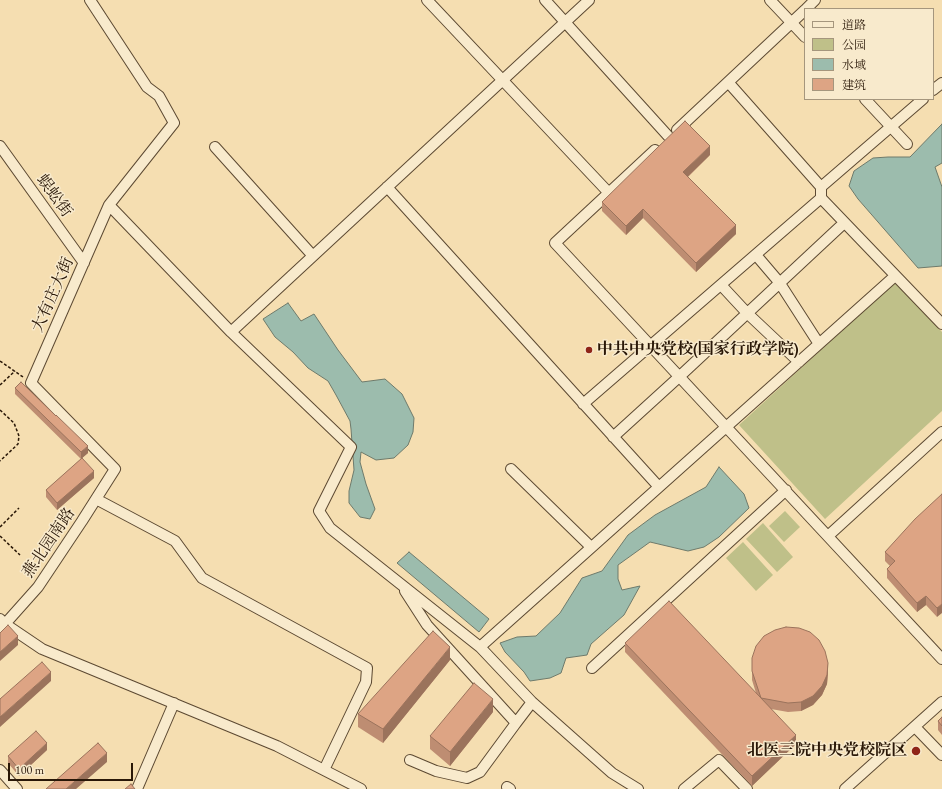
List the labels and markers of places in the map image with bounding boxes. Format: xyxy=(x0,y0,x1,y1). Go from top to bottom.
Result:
place label: 中共中央党校(国家行政学院) xyxy=(597,340,799,360)
marker: 中共中央党校(国家行政学院) xyxy=(584,345,594,355)
place label: 北医三院中央党校院区 xyxy=(747,741,907,761)
marker: 北医三院中央党校院区 xyxy=(910,745,922,757)

